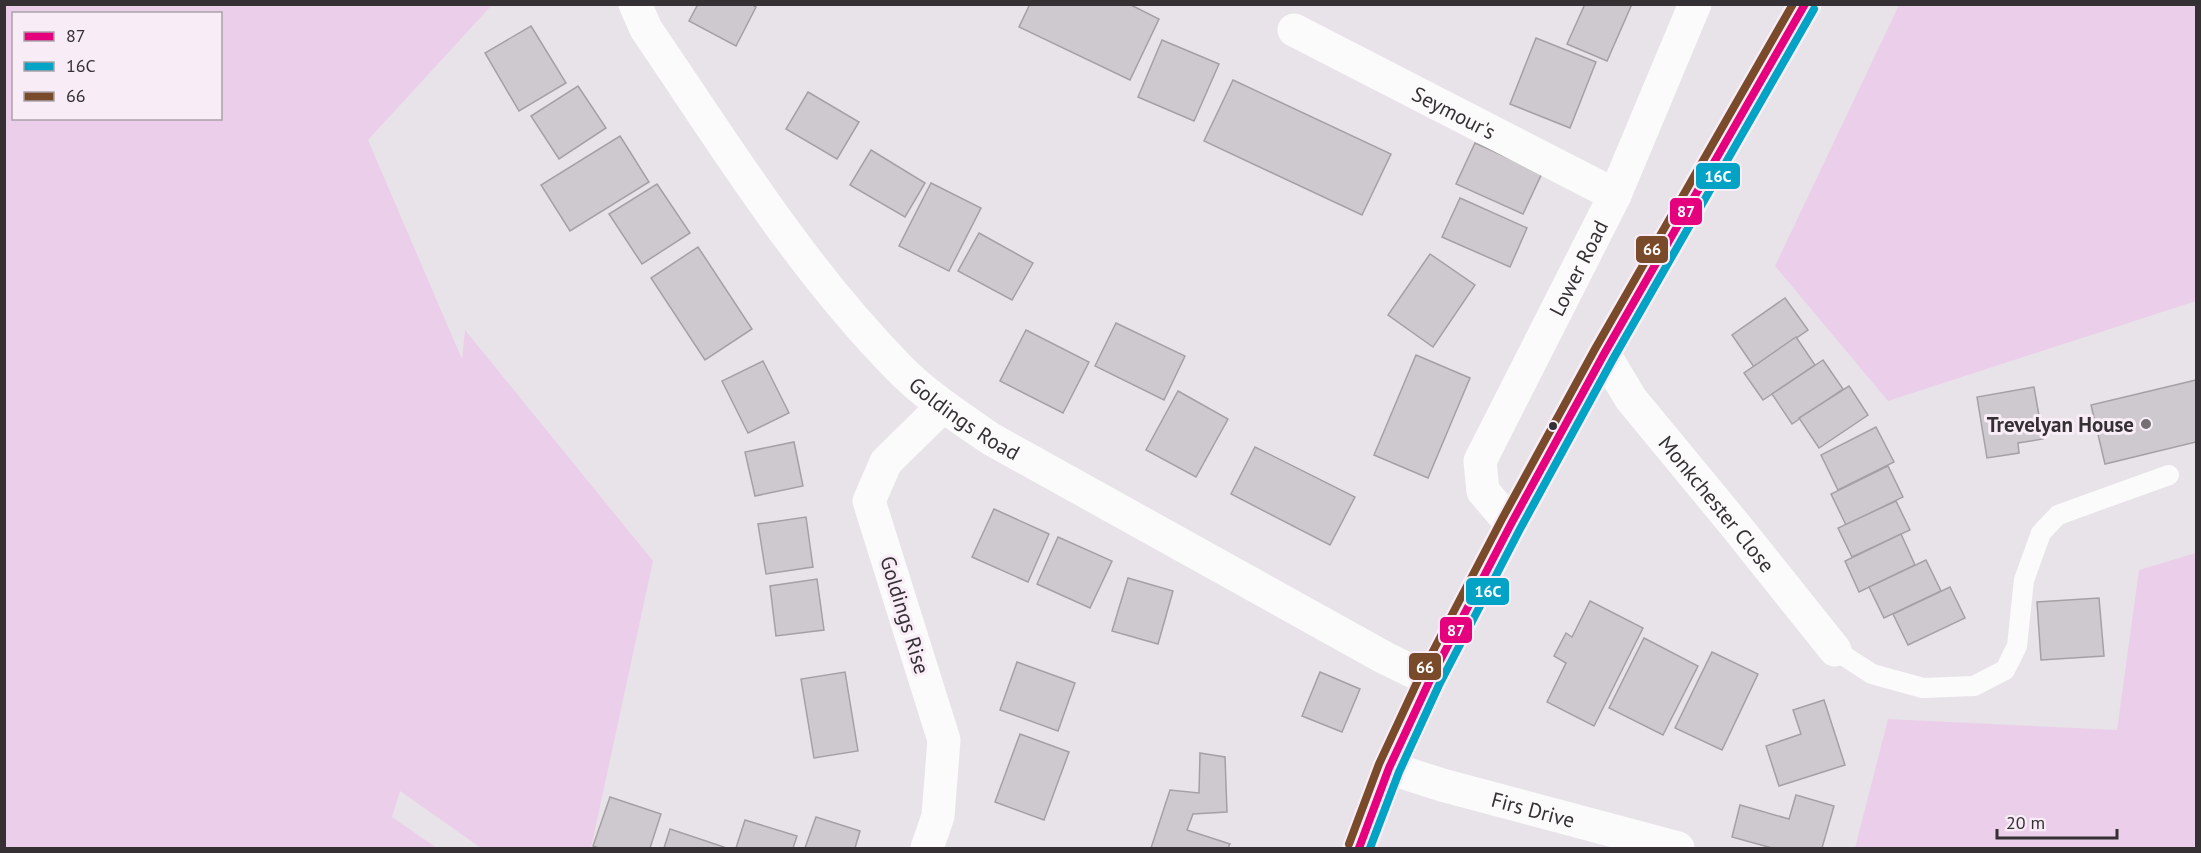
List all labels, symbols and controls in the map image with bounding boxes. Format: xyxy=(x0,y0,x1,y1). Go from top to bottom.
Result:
legend xyxy=(12,12,222,120)
text: 87 xyxy=(66,24,86,47)
text: 16C xyxy=(66,54,96,77)
street label: Seymour's xyxy=(1408,80,1500,145)
text: 66 xyxy=(66,84,86,107)
line badge: 16C xyxy=(1695,162,1741,190)
text: 16C xyxy=(1704,166,1732,186)
line badge: 87 xyxy=(1669,197,1703,226)
text: 87 xyxy=(1677,201,1695,221)
street label: Lower Road xyxy=(1542,215,1614,320)
line badge: 66 xyxy=(1635,235,1669,264)
text: 66 xyxy=(1643,239,1661,259)
street label: Goldings Road xyxy=(904,371,1025,466)
place label: Trevelyan House xyxy=(1987,411,2134,438)
marker: Trevelyan House xyxy=(2139,417,2153,431)
unlabelled marker xyxy=(1547,420,1559,432)
street label: Monkchester Close xyxy=(1653,430,1781,578)
street label: Goldings Rise xyxy=(874,553,936,677)
line badge: 16C xyxy=(1465,577,1510,606)
text: 16C xyxy=(1474,581,1502,601)
line badge: 87 xyxy=(1439,616,1473,644)
text: 87 xyxy=(1447,620,1465,640)
line badge: 66 xyxy=(1408,652,1442,681)
text: 66 xyxy=(1416,657,1434,677)
street label: Firs Drive xyxy=(1489,785,1578,833)
scale bar xyxy=(1997,802,2117,840)
text: 20 m xyxy=(2006,811,2045,834)

